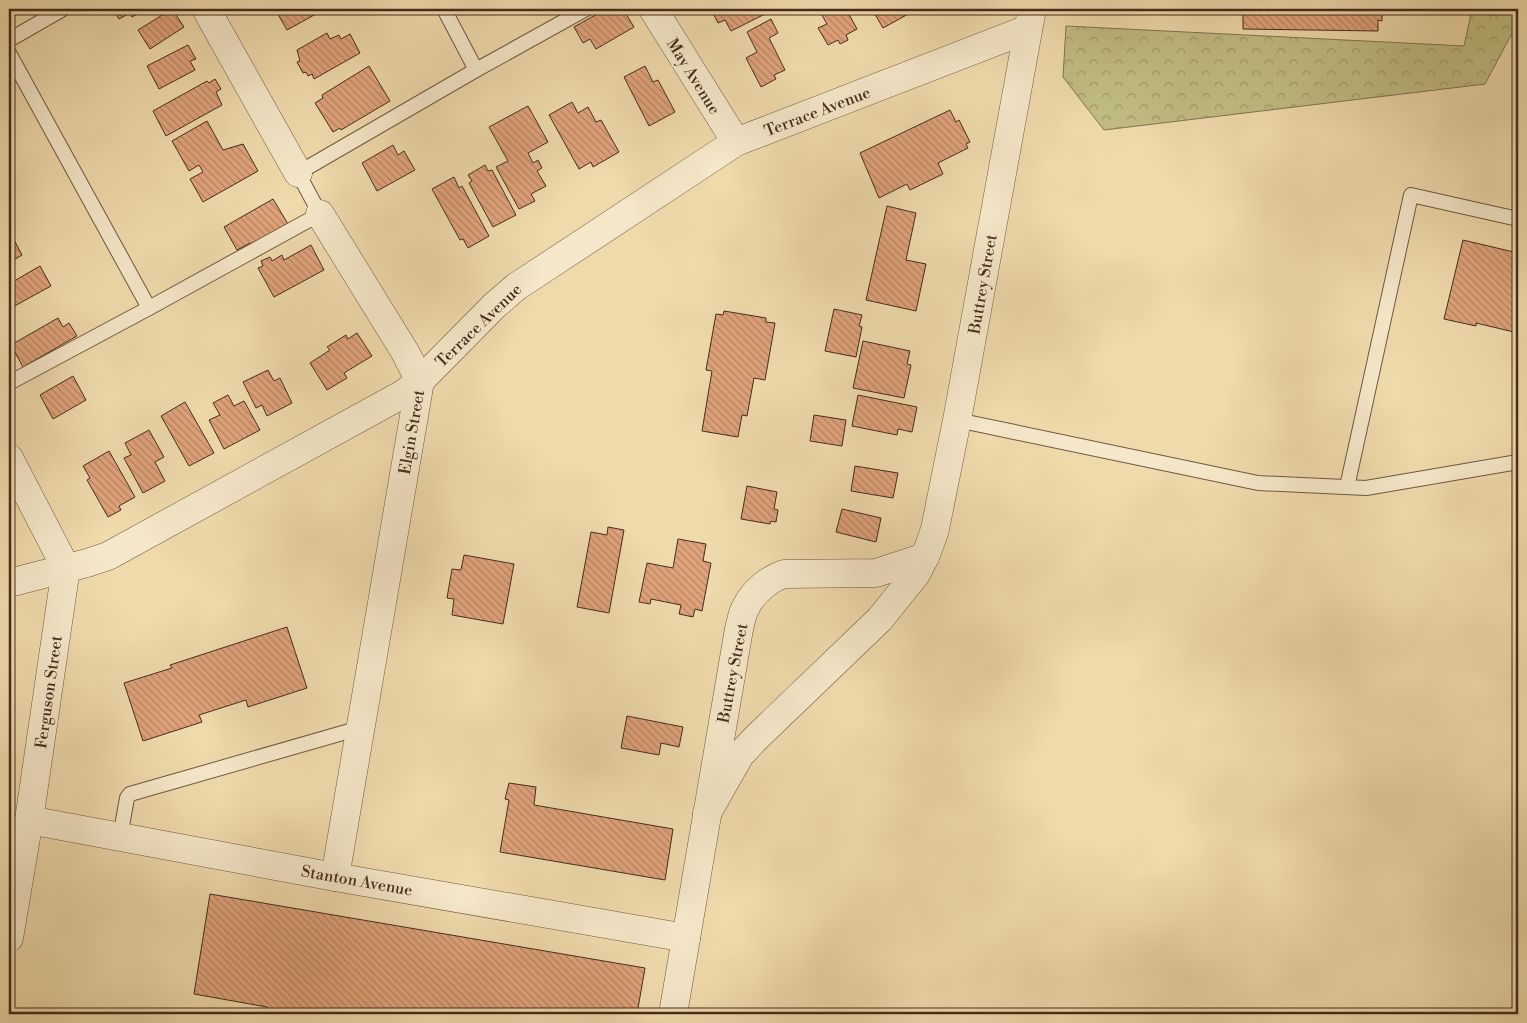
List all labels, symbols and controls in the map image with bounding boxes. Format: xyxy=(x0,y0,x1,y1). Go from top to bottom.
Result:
street label: May Avenue xyxy=(662,35,724,118)
street label: Terrace Avenue xyxy=(761,82,873,141)
street label: Buttrey Street xyxy=(964,232,1002,337)
street label: Terrace Avenue xyxy=(431,280,526,372)
street label: Elgin Street xyxy=(395,388,429,476)
street label: Buttrey Street xyxy=(713,621,752,726)
street label: Ferguson Street xyxy=(31,634,67,750)
street label: Stanton Avenue xyxy=(300,861,414,901)

